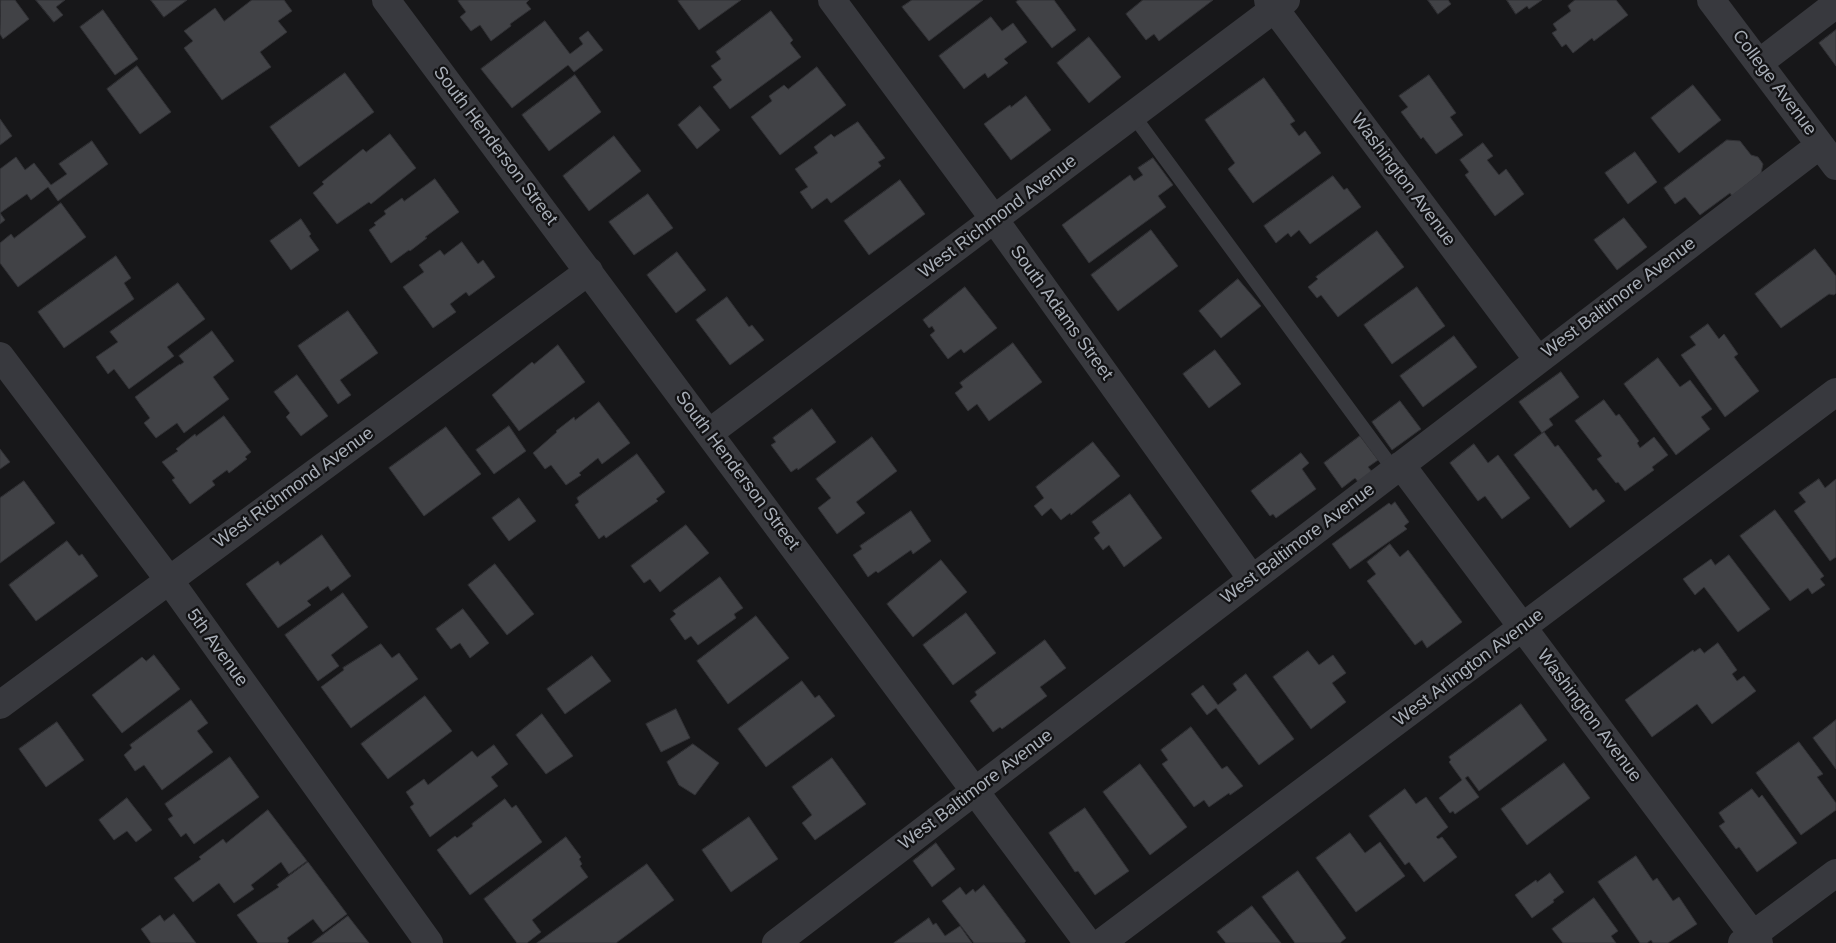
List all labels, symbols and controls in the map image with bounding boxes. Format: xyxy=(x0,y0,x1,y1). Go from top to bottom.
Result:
street label: College Avenue xyxy=(1727,26,1821,140)
street label: South Henderson Street xyxy=(428,62,562,230)
street label: Washington Avenue xyxy=(1346,110,1460,250)
street label: West Richmond Avenue xyxy=(915,150,1081,284)
street label: West Baltimore Avenue xyxy=(1538,233,1700,363)
street label: South Adams Street xyxy=(1005,241,1117,385)
street label: South Henderson Street xyxy=(670,387,804,555)
street label: West Richmond Avenue xyxy=(210,423,378,553)
street label: West Baltimore Avenue xyxy=(1217,479,1379,609)
street label: West Arlington Avenue xyxy=(1390,604,1548,732)
street label: 5th Avenue xyxy=(182,605,252,691)
street label: Washington Avenue xyxy=(1532,646,1646,786)
street label: West Baltimore Avenue xyxy=(895,725,1057,855)

